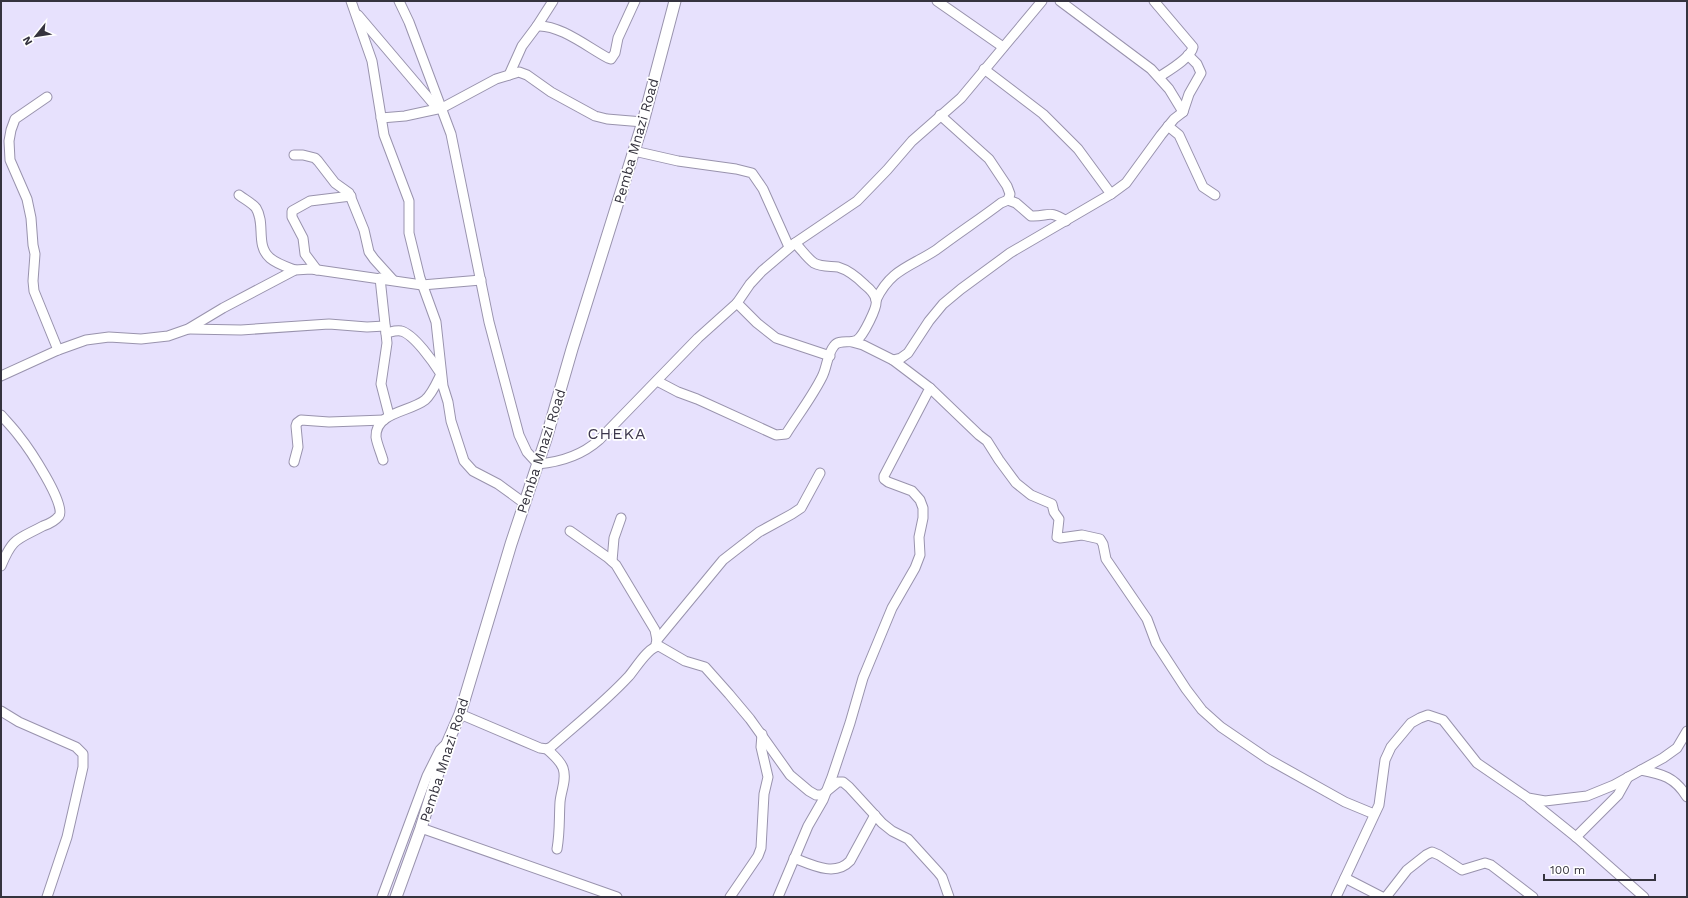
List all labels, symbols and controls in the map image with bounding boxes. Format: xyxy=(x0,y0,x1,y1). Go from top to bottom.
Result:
north arrow xyxy=(16,16,56,56)
text: N xyxy=(20,34,35,48)
street label: Pemba Mnazi Road xyxy=(610,76,662,206)
street label: Pemba Mnazi Road xyxy=(513,387,569,515)
district label: CHEKA xyxy=(588,424,646,443)
street label: Pemba Mnazi Road xyxy=(416,696,472,824)
scale bar xyxy=(1544,856,1655,882)
text: 100 m xyxy=(1550,863,1585,877)

